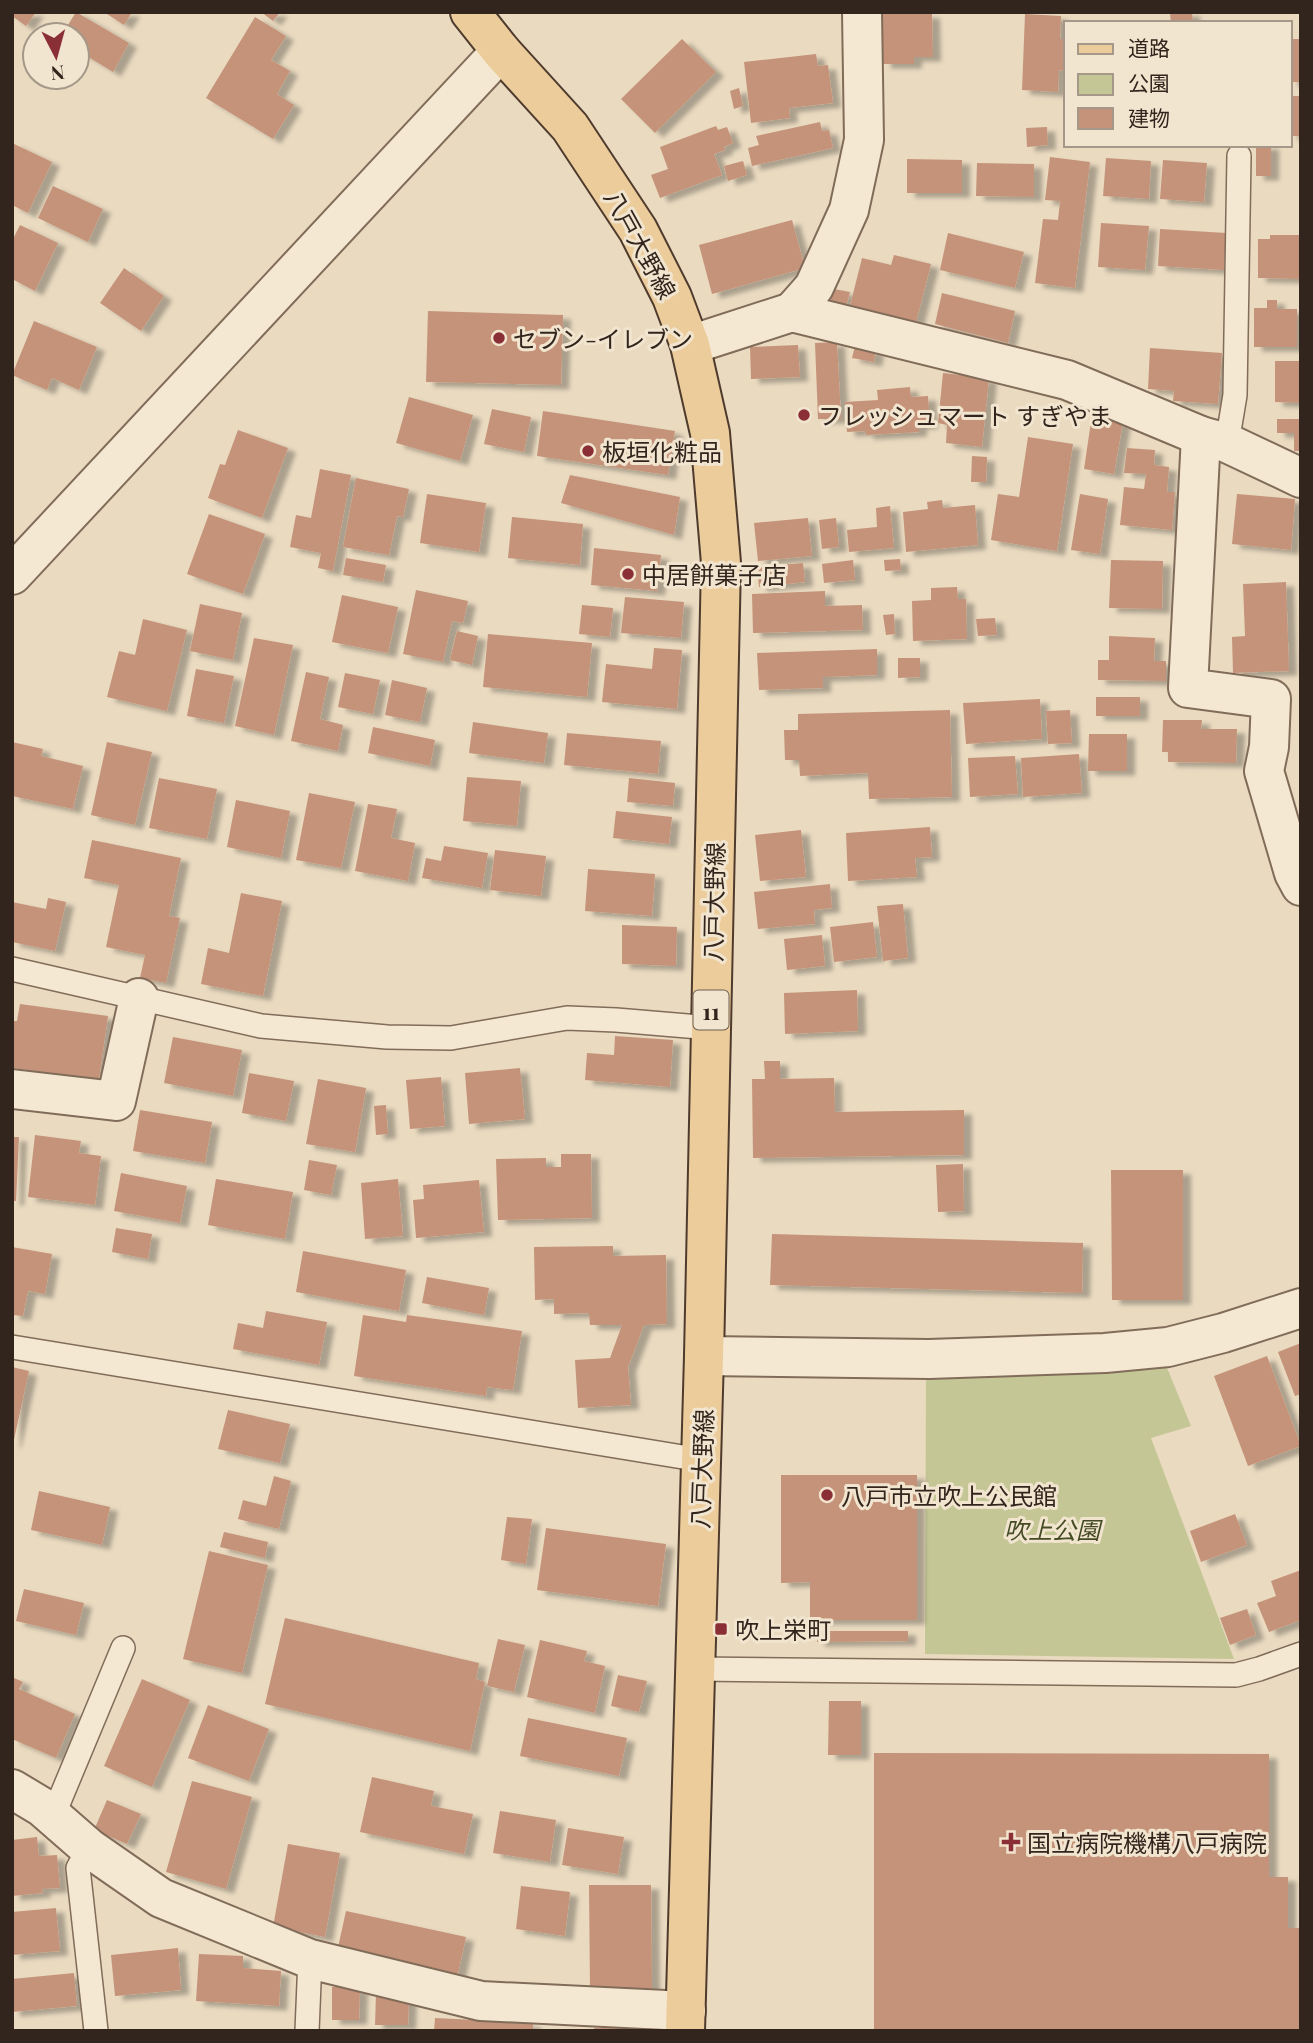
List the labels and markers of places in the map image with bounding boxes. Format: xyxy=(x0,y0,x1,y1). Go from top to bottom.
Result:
place label: セブン-イレブン xyxy=(513,322,693,354)
marker: セブン-イレブン xyxy=(491,330,507,346)
place label: フレッシュマート すぎやま xyxy=(818,399,1112,431)
marker: フレッシュマート すぎやま xyxy=(796,407,812,423)
place label: 板垣化粧品 xyxy=(602,435,722,467)
marker: 板垣化粧品 xyxy=(580,443,596,459)
place label: 中居餅菓子店 xyxy=(642,558,786,590)
marker: 中居餅菓子店 xyxy=(620,566,636,582)
place label: 八戸市立吹上公民館 xyxy=(841,1479,1057,1511)
marker: 八戸市立吹上公民館 xyxy=(819,1487,835,1503)
place label: 吹上栄町 xyxy=(735,1613,831,1645)
marker: 吹上栄町 xyxy=(713,1621,729,1637)
place label: 国立病院機構八戸病院 xyxy=(1027,1826,1267,1858)
marker: 国立病院機構八戸病院 xyxy=(1001,1832,1021,1852)

